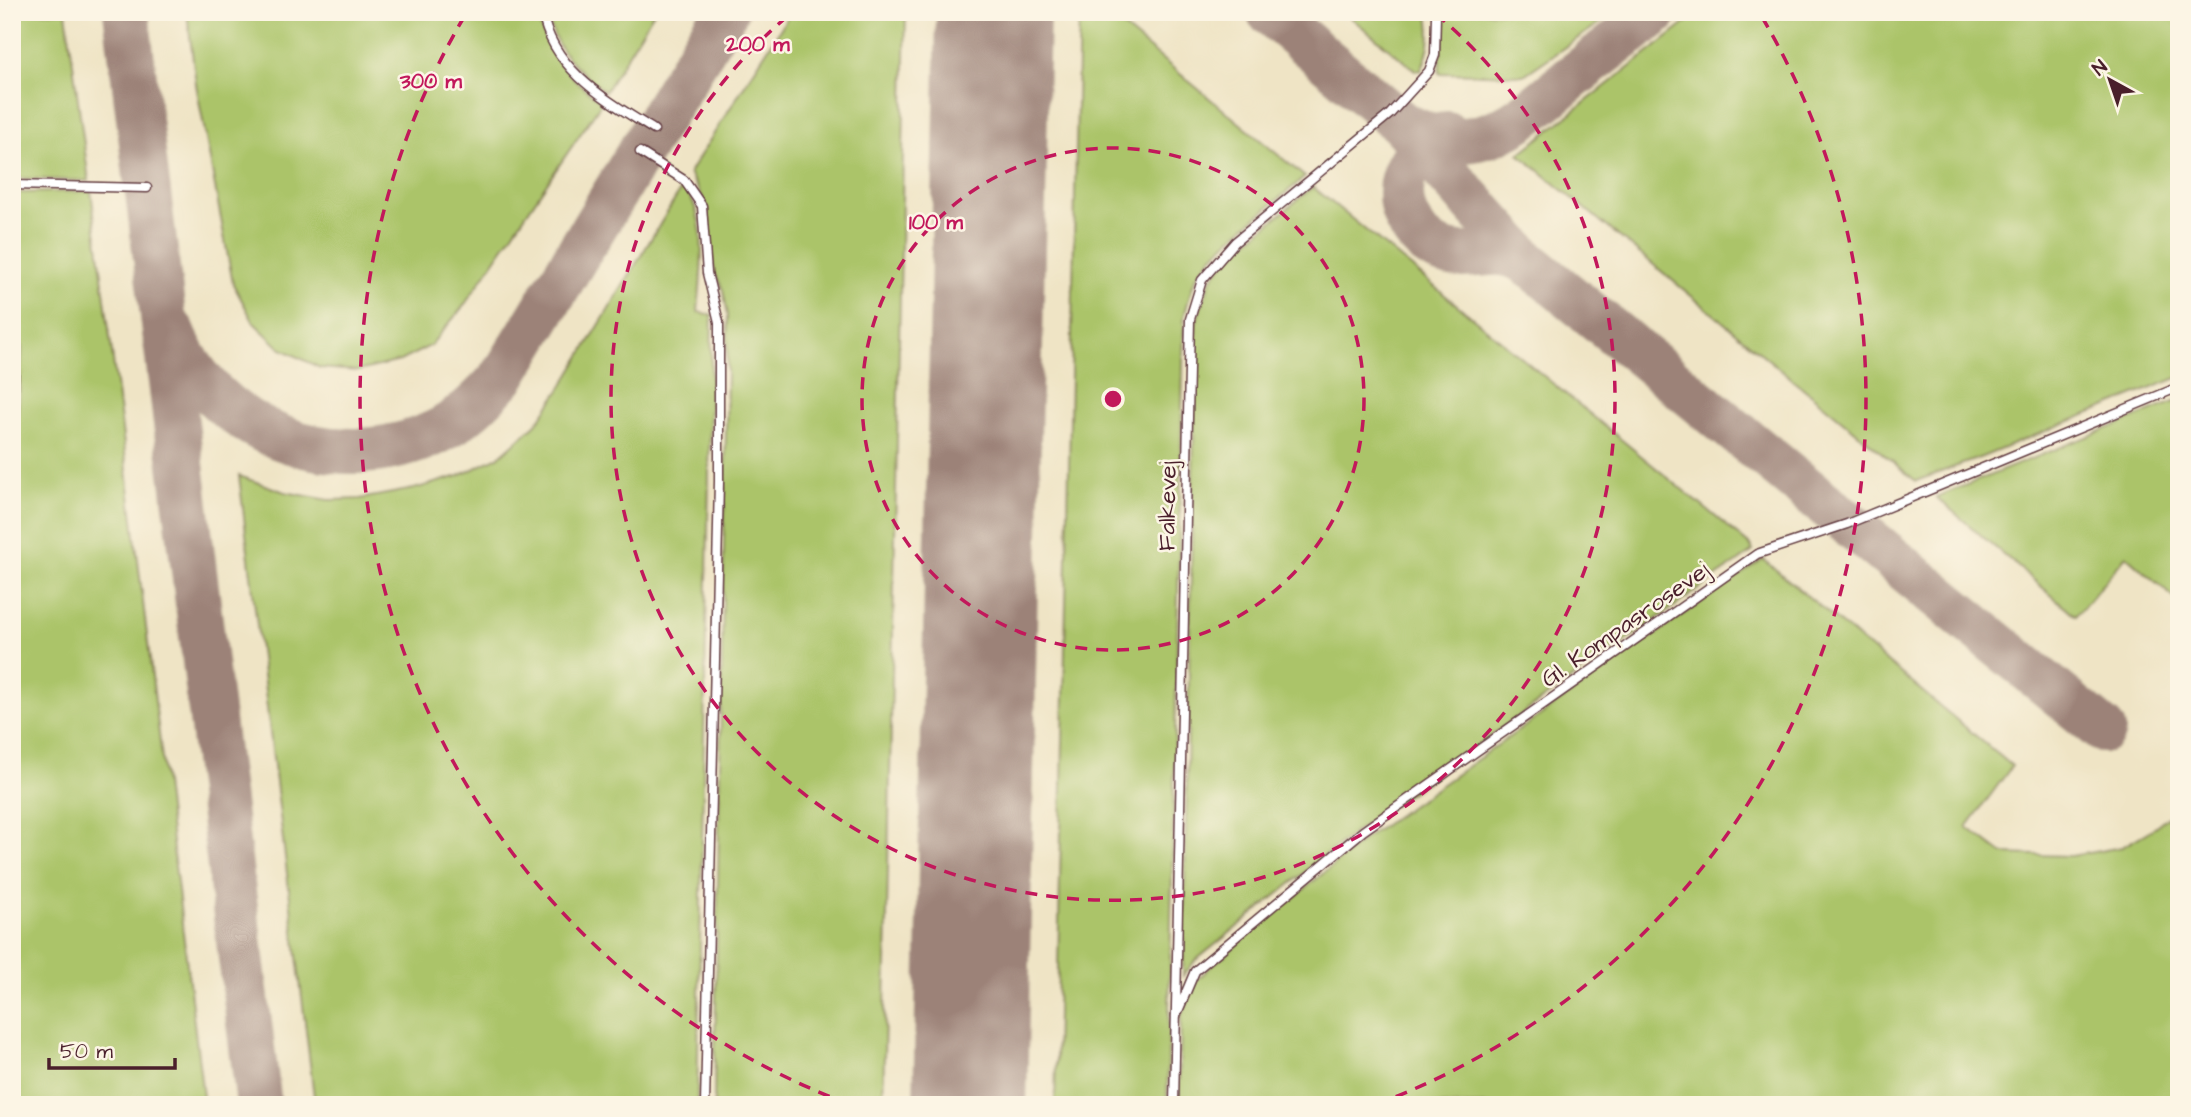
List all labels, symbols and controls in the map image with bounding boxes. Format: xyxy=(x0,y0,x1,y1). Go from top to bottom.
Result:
text: 200 m xyxy=(725,30,790,59)
north arrow xyxy=(2076,46,2146,116)
text: N xyxy=(2087,54,2113,82)
text: 300 m xyxy=(399,67,463,96)
text: 100 m xyxy=(909,208,964,237)
centre of rings xyxy=(1101,387,1125,411)
street label: Falkevej xyxy=(1150,460,1186,551)
street label: Gl. Kompasrosevej xyxy=(1534,553,1718,696)
scale bar xyxy=(49,1026,175,1070)
text: 50 m xyxy=(60,1037,114,1066)

